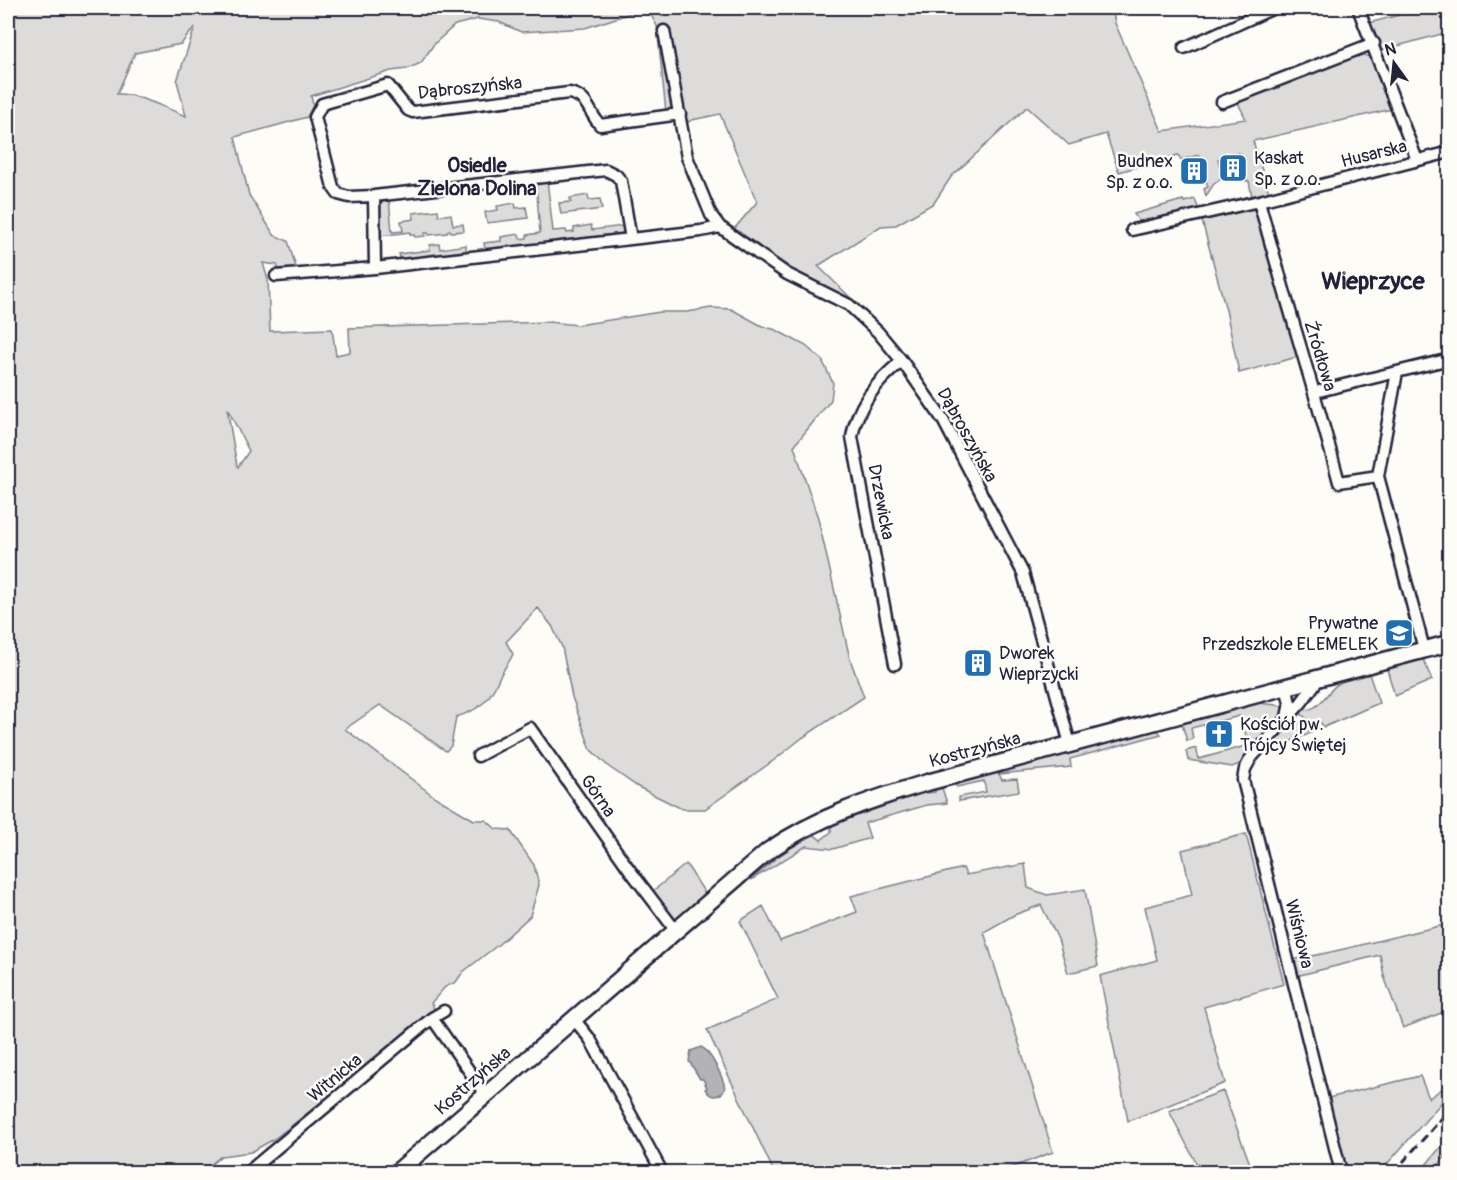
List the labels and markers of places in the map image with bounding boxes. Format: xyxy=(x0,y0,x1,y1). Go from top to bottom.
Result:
place label: Kaskat Sp. z o.o. xyxy=(1254,147,1321,191)
place label: Budnex Sp. z o.o. xyxy=(1106,150,1173,194)
building icon: Kaskat Sp. z o.o. xyxy=(1217,152,1249,184)
building icon: Budnex Sp. z o.o. xyxy=(1178,155,1210,187)
place label: Prywatne Przedszkole ELEMELEK xyxy=(1202,612,1378,656)
school or university icon: Prywatne Przedszkole ELEMELEK xyxy=(1383,617,1415,649)
place label: Dworek Wieprzycki xyxy=(999,642,1078,686)
building icon: Dworek Wieprzycki xyxy=(962,647,994,679)
place label: Kościół pw. Trójcy Świętej xyxy=(1240,713,1346,757)
church icon: Kościół pw. Trójcy Świętej xyxy=(1203,718,1235,750)

